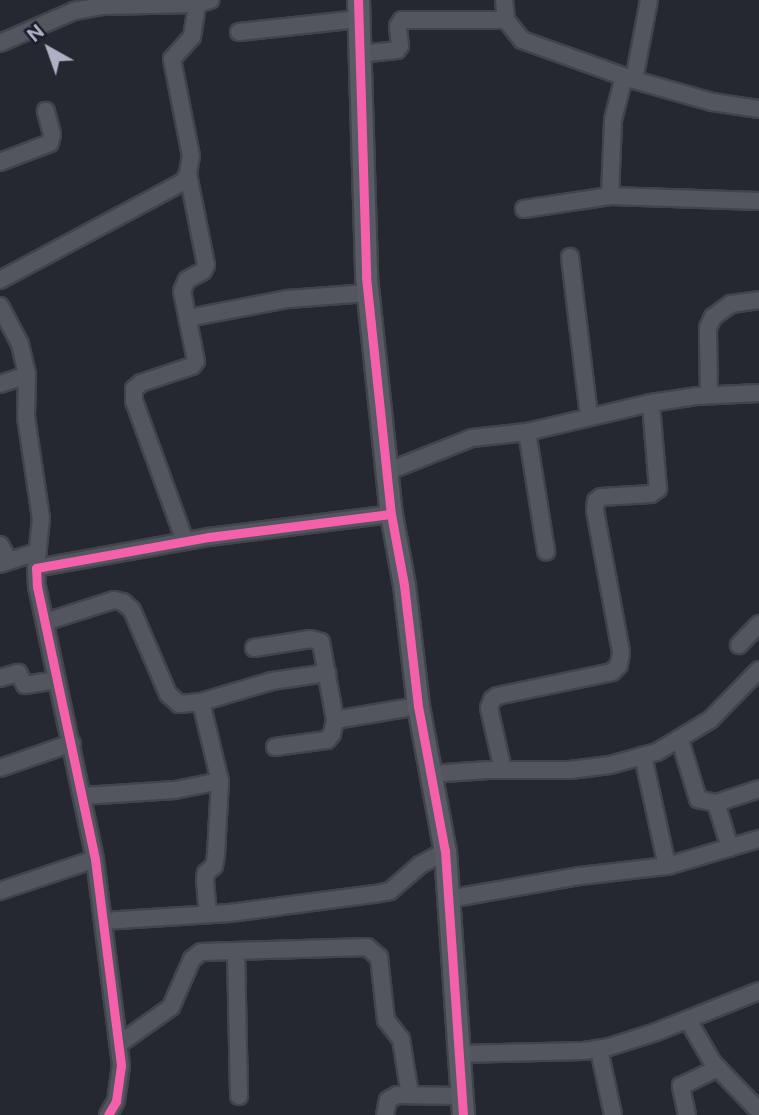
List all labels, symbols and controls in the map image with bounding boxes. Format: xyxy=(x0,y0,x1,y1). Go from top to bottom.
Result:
north arrow xyxy=(14,14,84,84)
text: N xyxy=(23,20,48,46)

